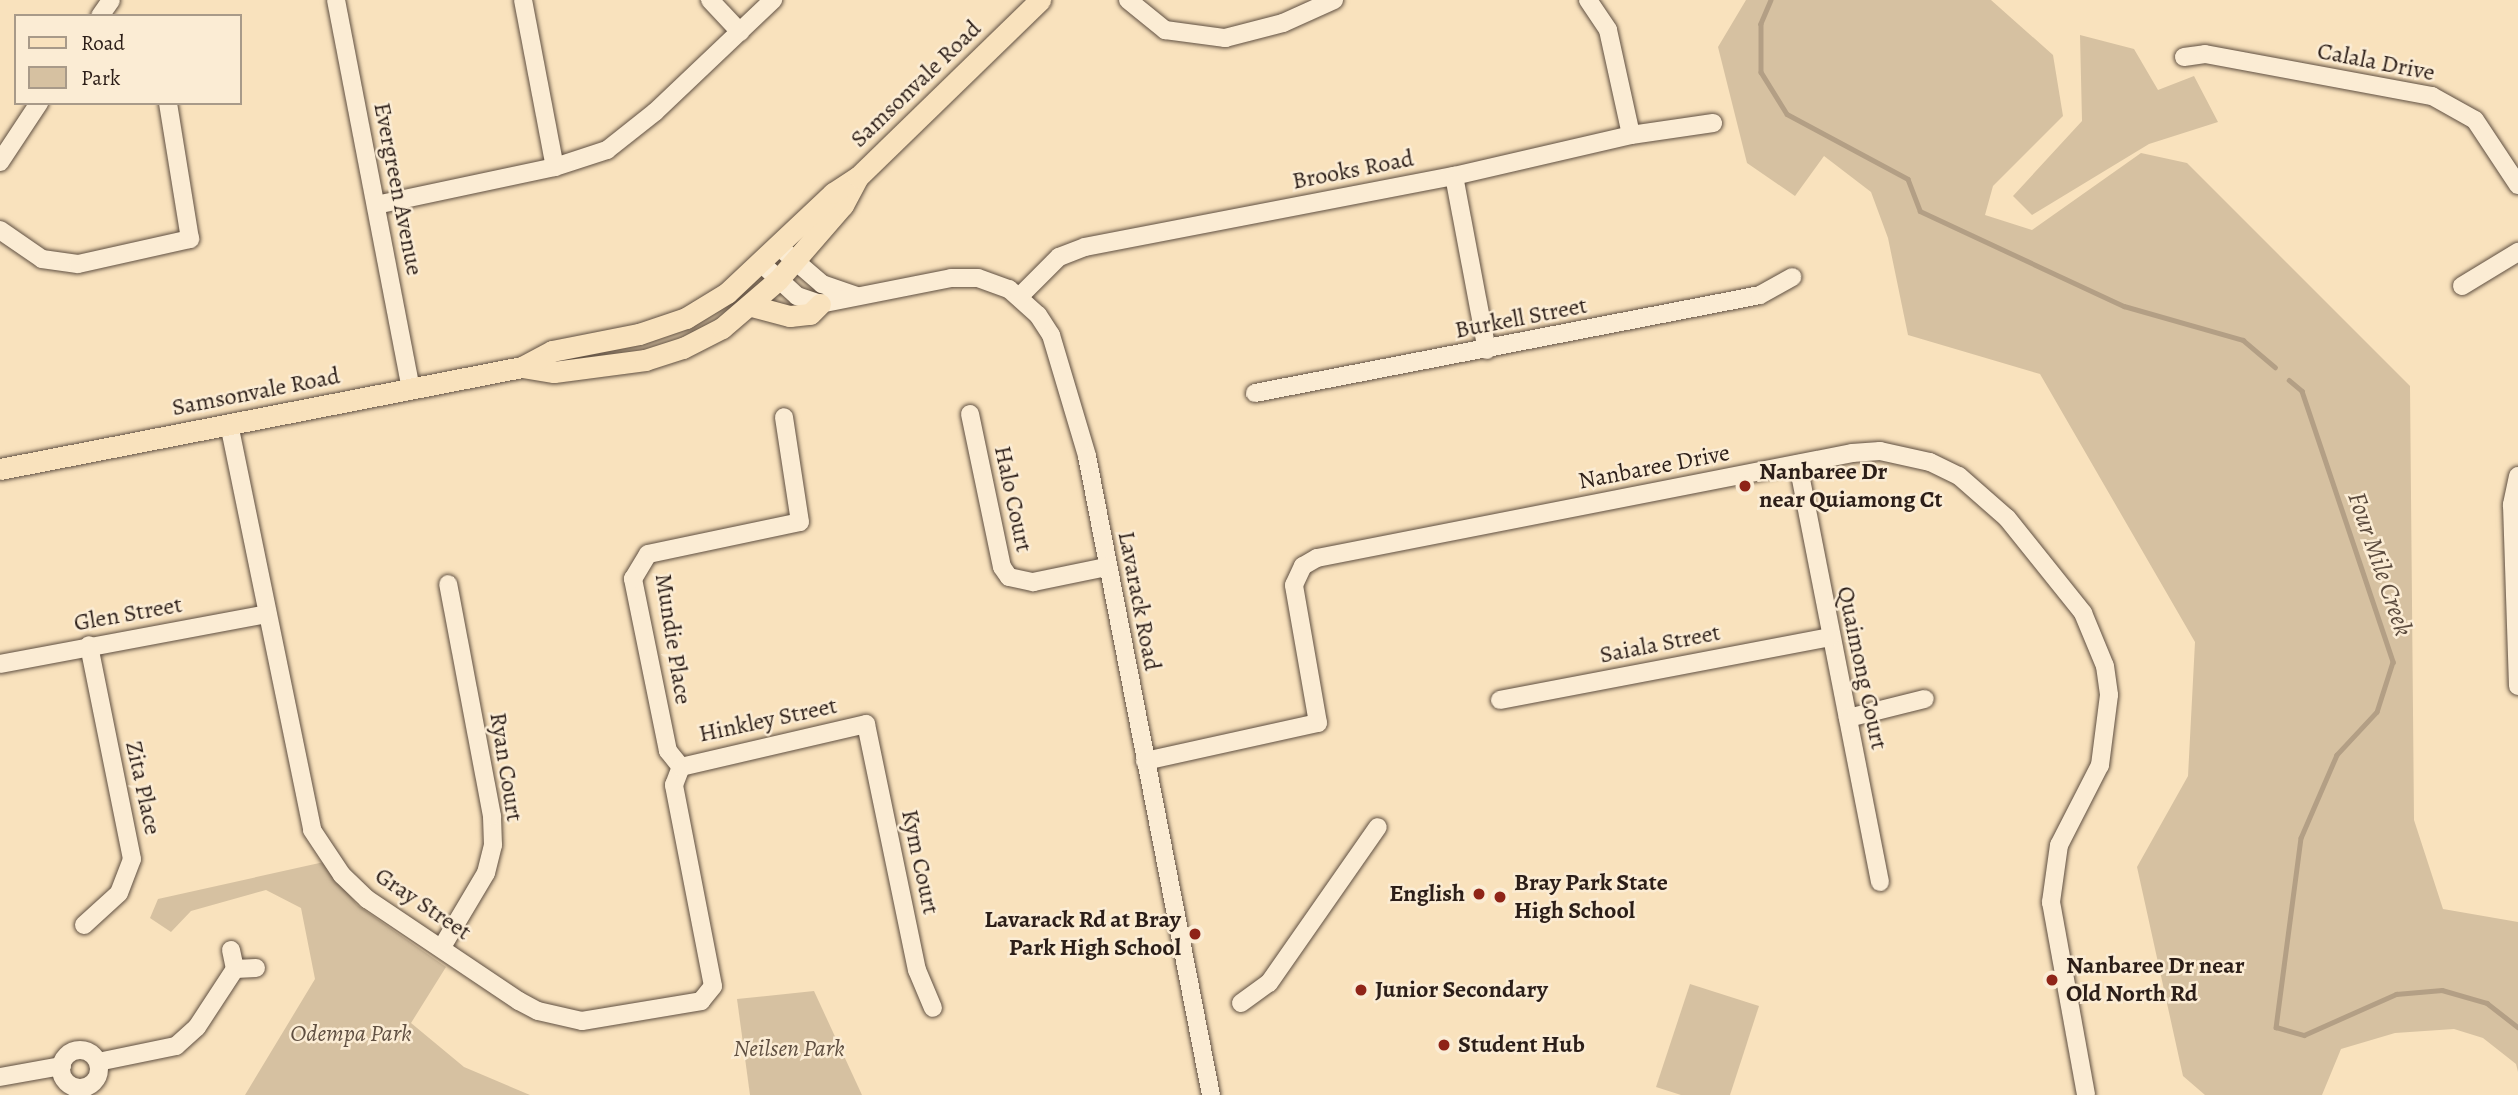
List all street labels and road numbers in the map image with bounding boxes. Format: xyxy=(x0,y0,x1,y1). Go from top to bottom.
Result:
street label: Samsonvale Road xyxy=(845,14,987,154)
street label: Calala Drive xyxy=(2315,37,2437,87)
street label: Evergreen Avenue xyxy=(367,100,429,278)
street label: Brooks Road xyxy=(1290,144,1416,196)
street label: Burkell Street xyxy=(1452,291,1590,345)
street label: Samsonvale Road xyxy=(170,362,342,422)
street label: Nanbaree Drive xyxy=(1576,438,1732,496)
street label: Halo Court xyxy=(988,443,1038,555)
street label: Lavarack Road xyxy=(1111,529,1167,673)
street label: Mundie Place xyxy=(648,572,698,706)
street label: Quaimong Court xyxy=(1831,584,1893,752)
street label: Glen Street xyxy=(72,590,184,638)
street label: Saiala Street xyxy=(1597,618,1723,670)
street label: Hinkley Street xyxy=(696,691,840,749)
street label: Ryan Court xyxy=(483,710,529,824)
street label: Zita Place xyxy=(119,739,167,837)
street label: Kym Court xyxy=(895,807,945,917)
street label: Gray Street xyxy=(369,861,477,947)

